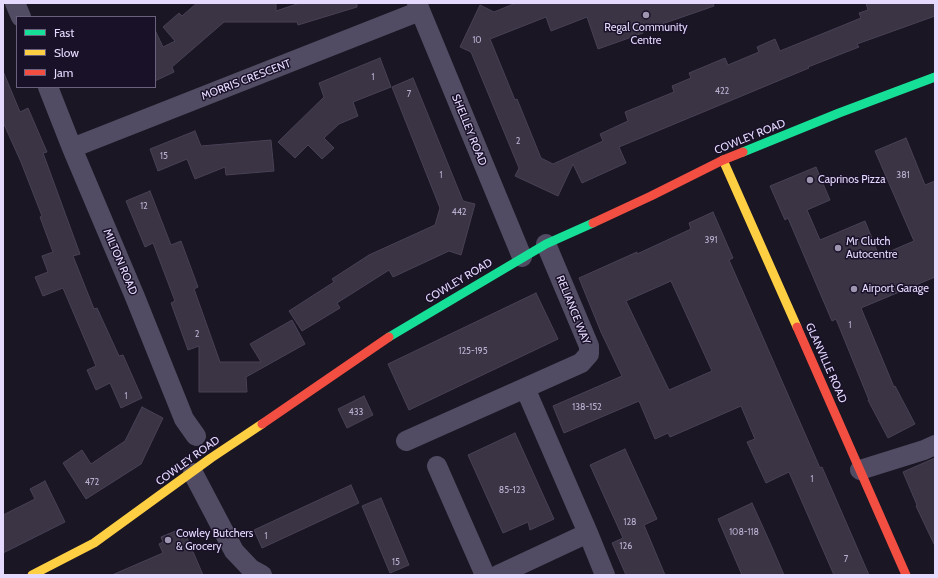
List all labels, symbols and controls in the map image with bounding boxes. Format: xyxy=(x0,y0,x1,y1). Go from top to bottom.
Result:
marker: Regal Community Centre xyxy=(641,10,651,20)
legend xyxy=(16,16,156,88)
place label: Regal Community Centre xyxy=(604,21,688,47)
text: Fast xyxy=(54,25,74,40)
house number: 10 xyxy=(472,35,482,45)
text: Slow xyxy=(54,45,79,60)
street label: MORRIS CRESCENT xyxy=(199,57,293,103)
text: Jam xyxy=(54,65,73,80)
house number: 1 xyxy=(372,72,374,82)
house number: 422 xyxy=(715,86,729,96)
house number: 7 xyxy=(407,89,411,99)
street label: SHELLEY ROAD xyxy=(449,92,489,168)
street label: COWLEY ROAD xyxy=(713,117,787,157)
house number: 2 xyxy=(516,136,520,146)
house number: 15 xyxy=(160,151,168,161)
house number: 1 xyxy=(440,170,442,180)
house number: 381 xyxy=(896,170,910,180)
place label: Caprinos Pizza xyxy=(818,173,885,187)
marker: Caprinos Pizza xyxy=(805,175,815,185)
house number: 12 xyxy=(140,201,148,211)
house number: 442 xyxy=(451,207,467,217)
street label: MILTON ROAD xyxy=(100,227,140,297)
house number: 391 xyxy=(705,235,717,245)
place label: Mr Clutch Autocentre xyxy=(846,235,897,261)
marker: Mr Clutch Autocentre xyxy=(833,243,843,253)
street label: COWLEY ROAD xyxy=(423,256,495,306)
street label: RELIANCE WAY xyxy=(553,274,593,346)
place label: Airport Garage xyxy=(862,282,929,296)
marker: Airport Garage xyxy=(849,284,859,294)
house number: 1 xyxy=(849,320,851,330)
street label: GLANVILLE ROAD xyxy=(802,321,850,405)
house number: 2 xyxy=(195,329,199,339)
house number: 125-195 xyxy=(458,346,488,356)
house number: 1 xyxy=(125,391,127,401)
house number: 138-152 xyxy=(572,402,602,412)
house number: 433 xyxy=(349,407,363,417)
street label: COWLEY ROAD xyxy=(154,433,222,489)
house number: 1 xyxy=(811,474,813,484)
house number: 472 xyxy=(85,477,99,487)
house number: 85-123 xyxy=(499,485,525,495)
house number: 128 xyxy=(623,517,637,527)
place label: Cowley Butchers & Grocery xyxy=(176,527,253,553)
house number: 108-118 xyxy=(729,527,759,537)
house number: 1 xyxy=(265,531,267,541)
marker: Cowley Butchers & Grocery xyxy=(163,535,173,545)
house number: 126 xyxy=(620,541,632,551)
house number: 7 xyxy=(844,554,848,564)
house number: 15 xyxy=(392,557,400,567)

